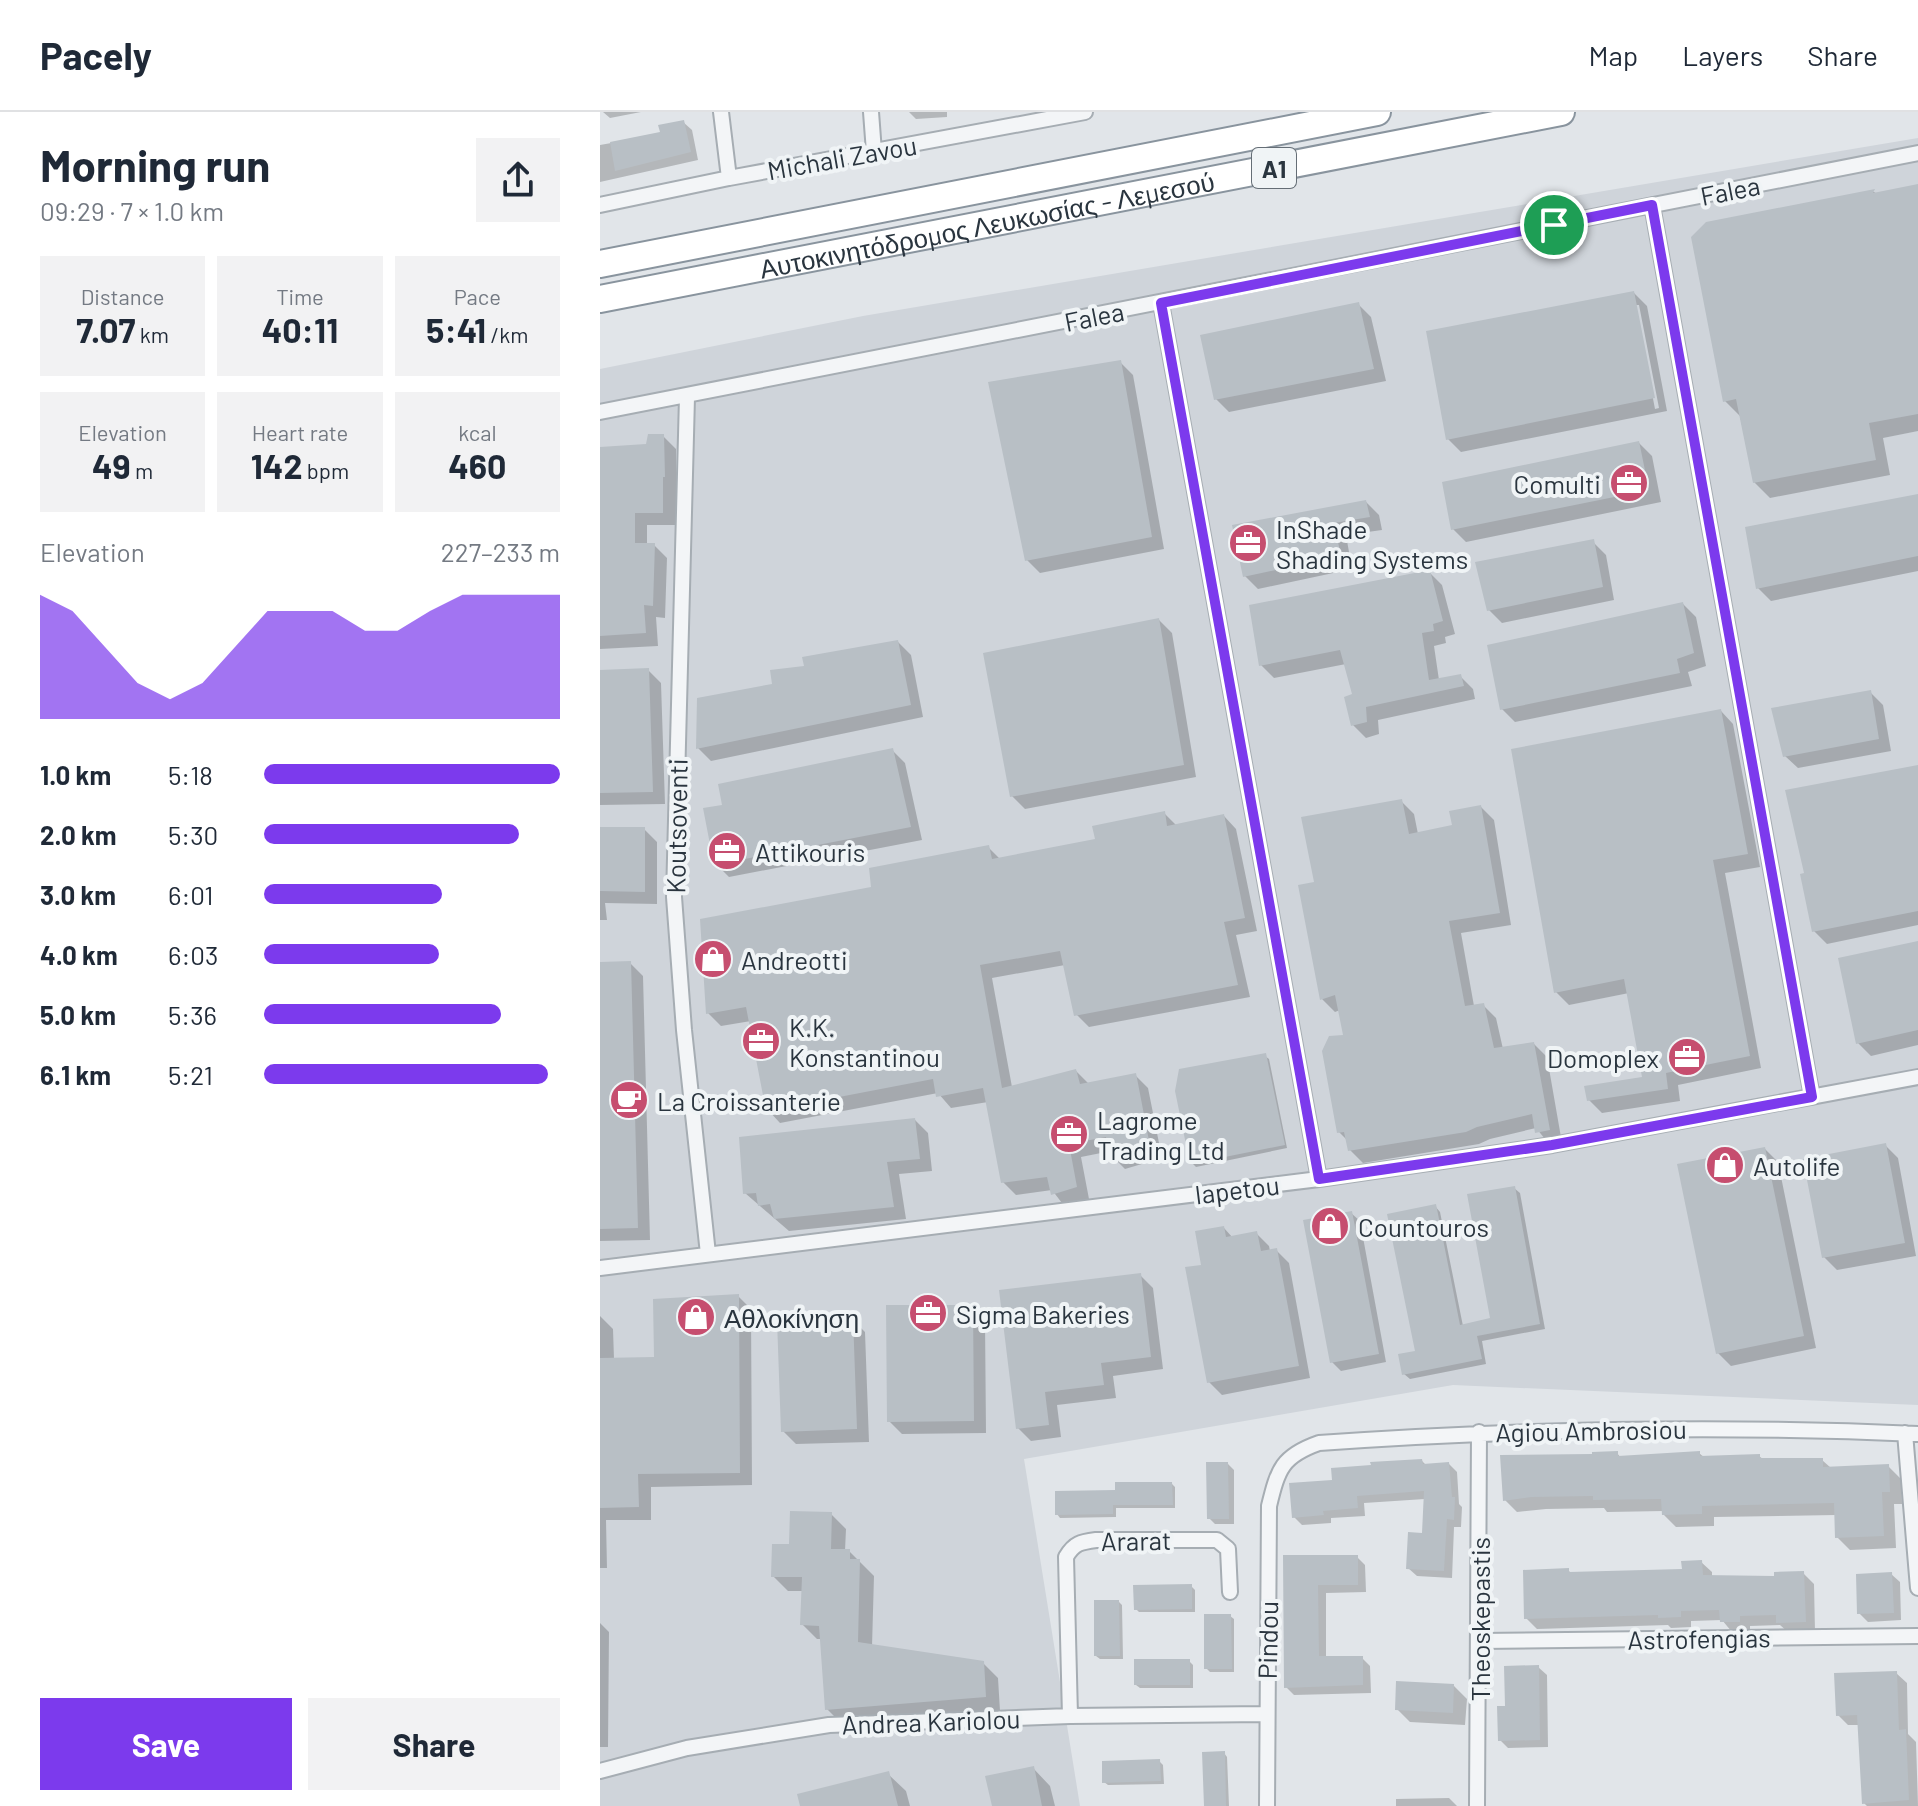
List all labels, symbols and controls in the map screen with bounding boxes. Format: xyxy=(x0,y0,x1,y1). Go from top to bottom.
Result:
text: Pacely xyxy=(40,32,152,78)
text: Map xyxy=(1588,38,1638,72)
text: Layers xyxy=(1682,38,1763,72)
text: Share xyxy=(1807,38,1878,72)
street label: Michali Zavou xyxy=(765,129,919,185)
text: Morning run xyxy=(40,138,270,191)
button: share xyxy=(476,138,560,222)
road number: A1 xyxy=(1252,148,1296,188)
street label: Αυτοκινητόδρομος Λευκωσίας - Λεμεσού xyxy=(757,164,1217,283)
street label: Falea xyxy=(1697,169,1763,211)
pin xyxy=(1520,191,1588,259)
text: 09:29 · 7 × 1.0 km xyxy=(40,195,224,226)
icon: arrive xyxy=(1532,203,1576,247)
text: Distance xyxy=(81,283,165,309)
text: Time xyxy=(276,283,324,309)
text: Pace xyxy=(454,283,501,309)
street label: Falea xyxy=(1061,295,1127,337)
text: 7.07 xyxy=(76,309,135,350)
text: 40:11 xyxy=(262,309,338,350)
text: 5:41 xyxy=(426,309,486,350)
text: km xyxy=(135,321,169,347)
text: /km xyxy=(486,321,529,347)
text: Elevation xyxy=(78,419,167,445)
text: Heart rate xyxy=(252,419,348,445)
text: kcal xyxy=(458,419,497,445)
text: 49 xyxy=(92,445,131,486)
text: 142 xyxy=(251,445,302,486)
text: 460 xyxy=(448,445,506,486)
text: m xyxy=(131,457,153,483)
text: bpm xyxy=(302,457,349,483)
office icon: Comulti xyxy=(1608,462,1650,504)
place label: Comulti xyxy=(1514,468,1601,499)
place label: InShade Shading Systems xyxy=(1276,513,1468,574)
office icon: InShade Shading Systems xyxy=(1227,522,1269,564)
text: Elevation xyxy=(40,536,145,567)
text: 227–233 m xyxy=(441,536,560,567)
street label: Koutsoventi xyxy=(659,758,693,894)
text: 1.0 km xyxy=(40,759,111,790)
text: 5:18 xyxy=(168,759,213,790)
text: 2.0 km xyxy=(40,819,117,850)
text: 5:30 xyxy=(168,819,218,850)
office icon: Attikouris xyxy=(706,830,748,872)
place label: Attikouris xyxy=(755,836,865,867)
text: 3.0 km xyxy=(40,879,116,910)
text: 6:01 xyxy=(168,879,213,910)
shop icon: Andreotti xyxy=(692,938,734,980)
text: 4.0 km xyxy=(40,939,118,970)
text: 6:03 xyxy=(168,939,218,970)
place label: Andreotti xyxy=(741,944,848,975)
text: 5.0 km xyxy=(40,999,116,1030)
text: 5:36 xyxy=(168,999,217,1030)
place label: K.K. Konstantinou xyxy=(789,1011,940,1072)
office icon: K.K. Konstantinou xyxy=(740,1020,782,1062)
office icon: Domoplex xyxy=(1666,1036,1708,1078)
place label: Domoplex xyxy=(1547,1042,1659,1073)
text: 6.1 km xyxy=(40,1059,111,1090)
text: 5:21 xyxy=(168,1059,213,1090)
cafe icon: La Croissanterie xyxy=(608,1079,650,1121)
place label: La Croissanterie xyxy=(657,1085,841,1116)
place label: Lagrome Trading Ltd xyxy=(1097,1104,1225,1165)
office icon: Lagrome Trading Ltd xyxy=(1048,1113,1090,1155)
shop icon: Autolife xyxy=(1704,1144,1746,1186)
place label: Autolife xyxy=(1753,1150,1840,1181)
street label: Iapetou xyxy=(1193,1168,1281,1210)
shop icon: Countouros xyxy=(1309,1205,1351,1247)
place label: Countouros xyxy=(1358,1211,1489,1242)
office icon: Sigma Bakeries xyxy=(907,1292,949,1334)
shop icon: Αθλοκίνηση xyxy=(675,1296,717,1338)
place label: Sigma Bakeries xyxy=(956,1298,1130,1329)
place label: Αθλοκίνηση xyxy=(724,1302,859,1333)
street label: Agiou Ambrosiou xyxy=(1495,1413,1687,1447)
street label: Ararat xyxy=(1100,1524,1172,1556)
street label: Theoskepastis xyxy=(1464,1537,1495,1701)
street label: Pindou xyxy=(1251,1601,1283,1679)
street label: Astrofengias xyxy=(1627,1621,1771,1655)
button: Save xyxy=(40,1698,292,1790)
button: Share xyxy=(308,1698,560,1790)
street label: Andrea Kariolou xyxy=(841,1702,1021,1740)

